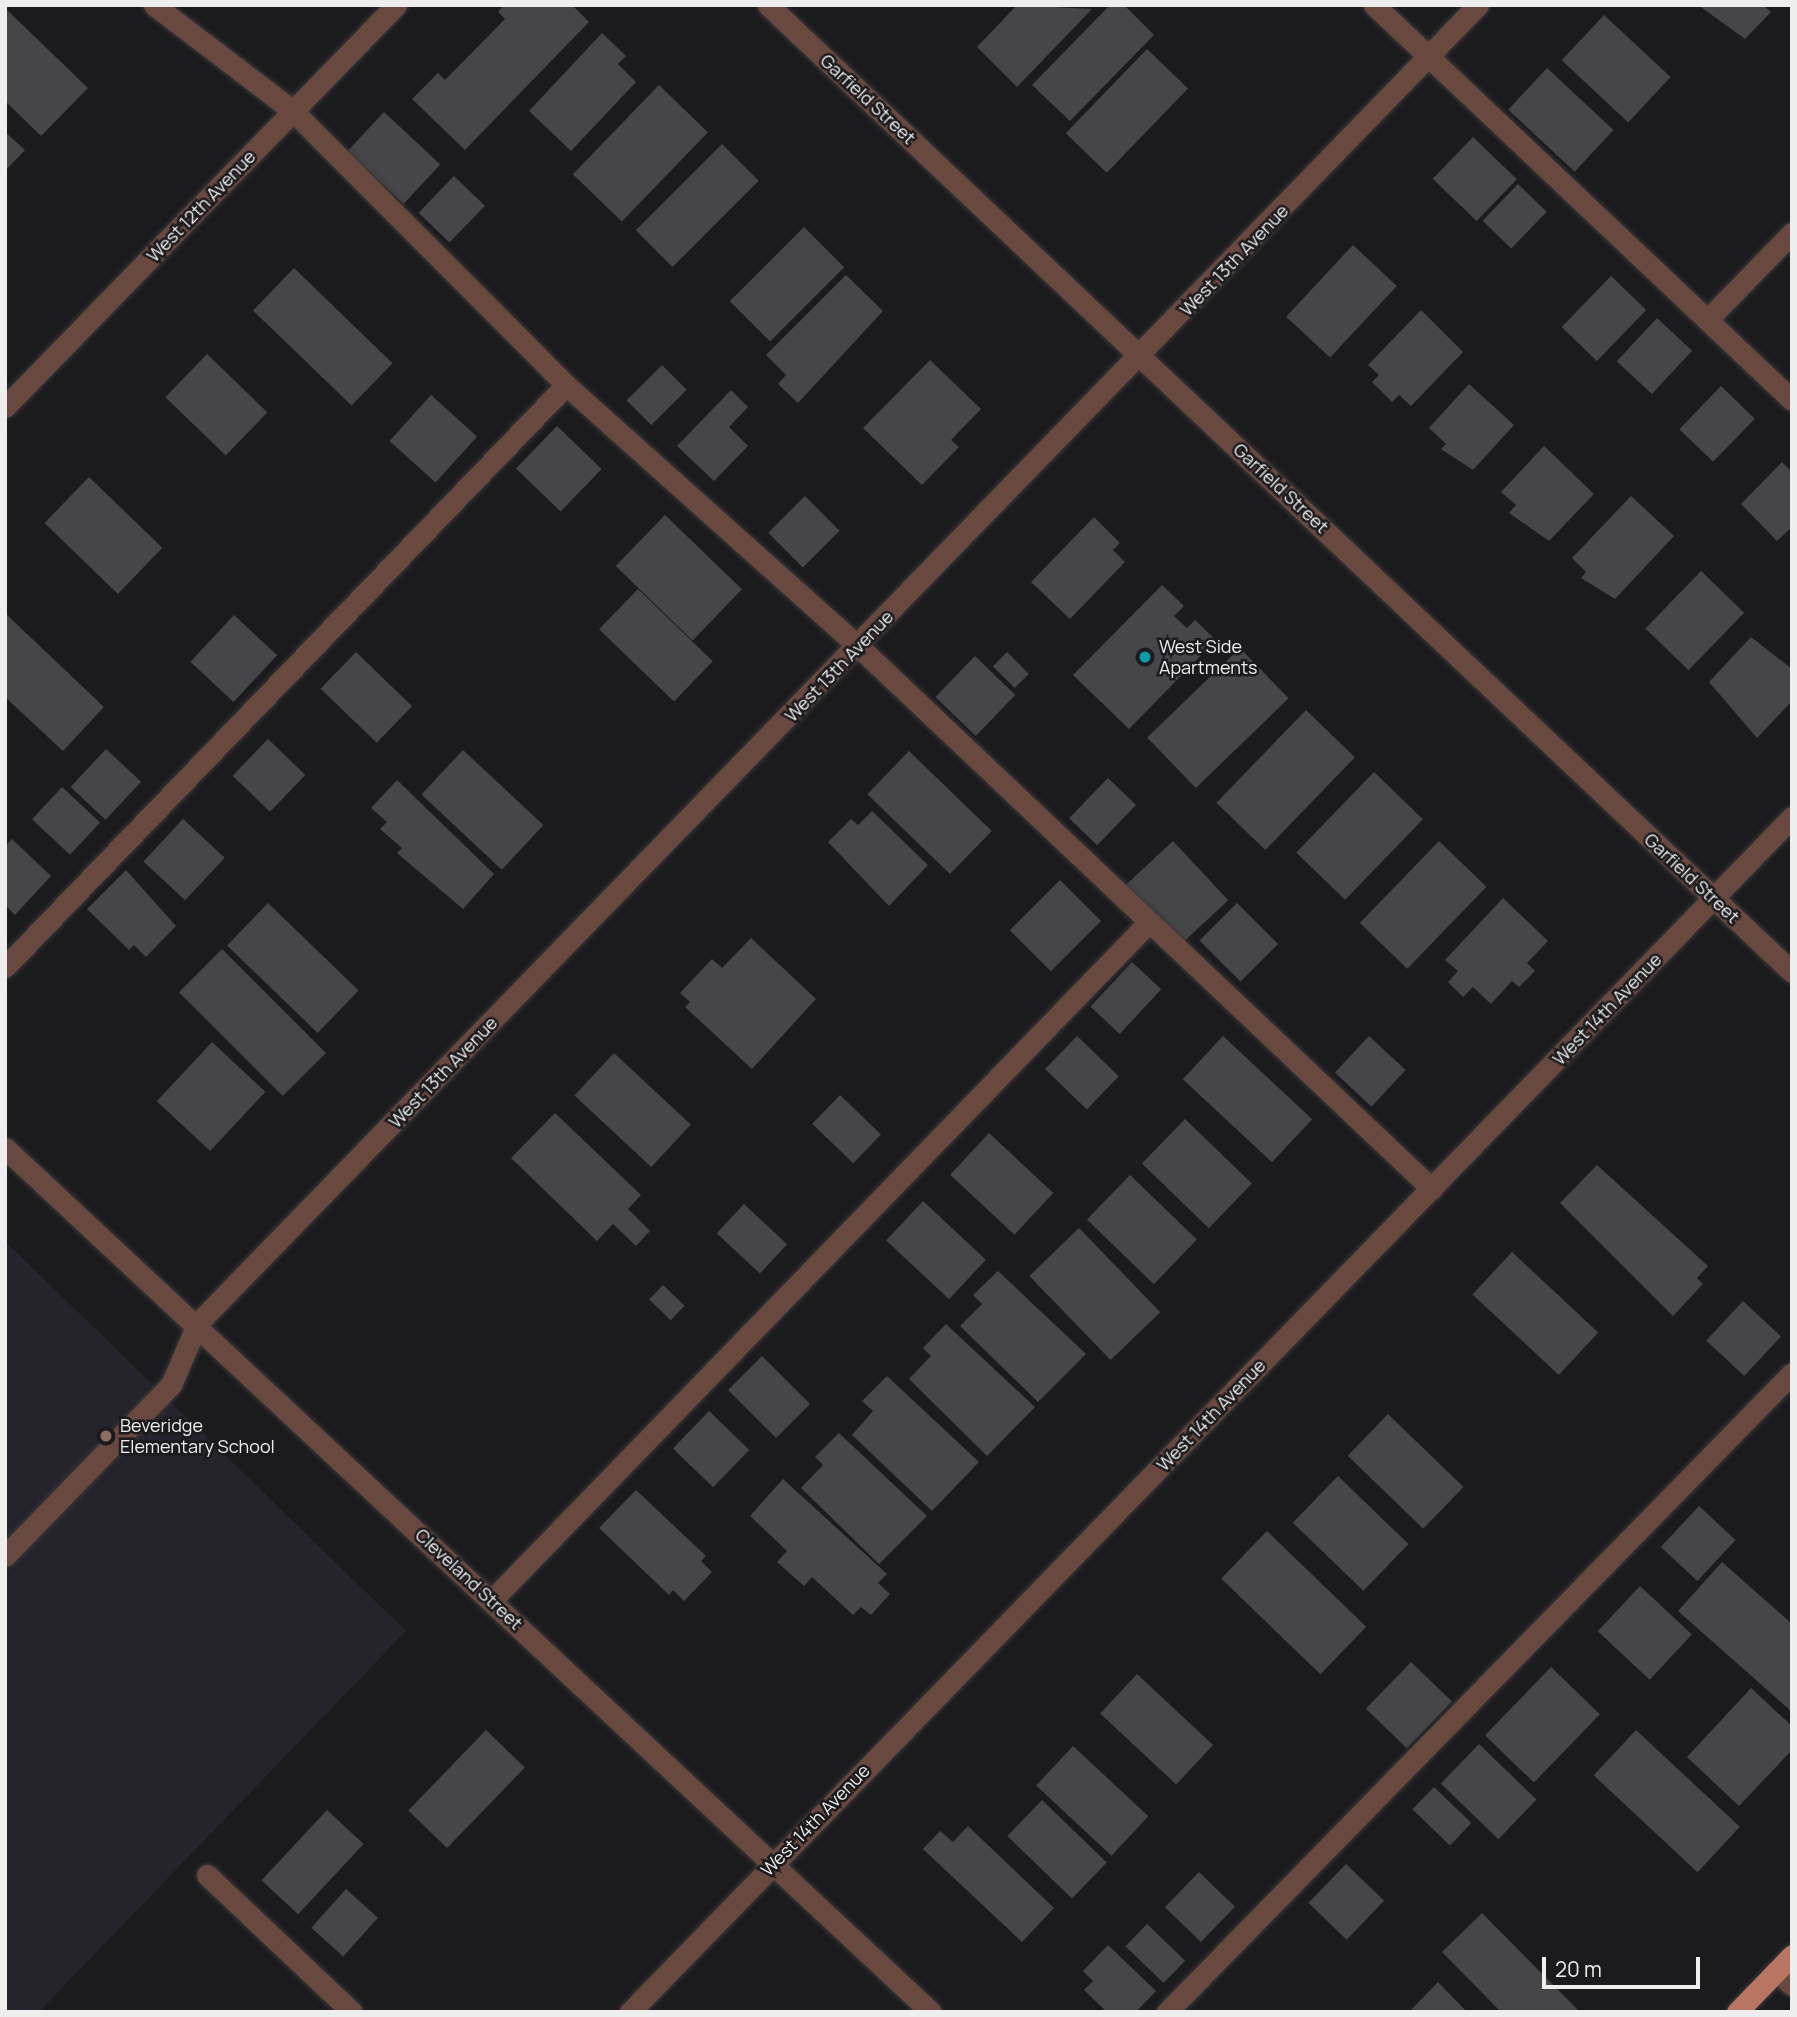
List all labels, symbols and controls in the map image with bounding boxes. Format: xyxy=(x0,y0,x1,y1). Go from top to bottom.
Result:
street label: Garfield Street xyxy=(816,50,920,148)
street label: West 12th Avenue xyxy=(142,146,260,266)
street label: West 13th Avenue xyxy=(1175,200,1293,320)
street label: Garfield Street xyxy=(1229,439,1333,537)
street label: West 13th Avenue xyxy=(780,606,898,726)
place label: West Side Apartments xyxy=(1159,636,1258,678)
marker: West Side Apartments xyxy=(1137,649,1153,665)
street label: Garfield Street xyxy=(1640,829,1744,927)
street label: West 14th Avenue xyxy=(1548,949,1666,1069)
street label: West 13th Avenue xyxy=(384,1012,502,1132)
street label: West 14th Avenue xyxy=(1152,1355,1270,1475)
place label: Beveridge Elementary School xyxy=(120,1415,275,1458)
marker: Beveridge Elementary School xyxy=(98,1428,114,1444)
street label: Cleveland Street xyxy=(411,1524,527,1634)
street label: West 14th Avenue xyxy=(756,1760,874,1880)
scale bar xyxy=(1545,1944,1702,1988)
text: 20 m xyxy=(1555,1955,1602,1983)

